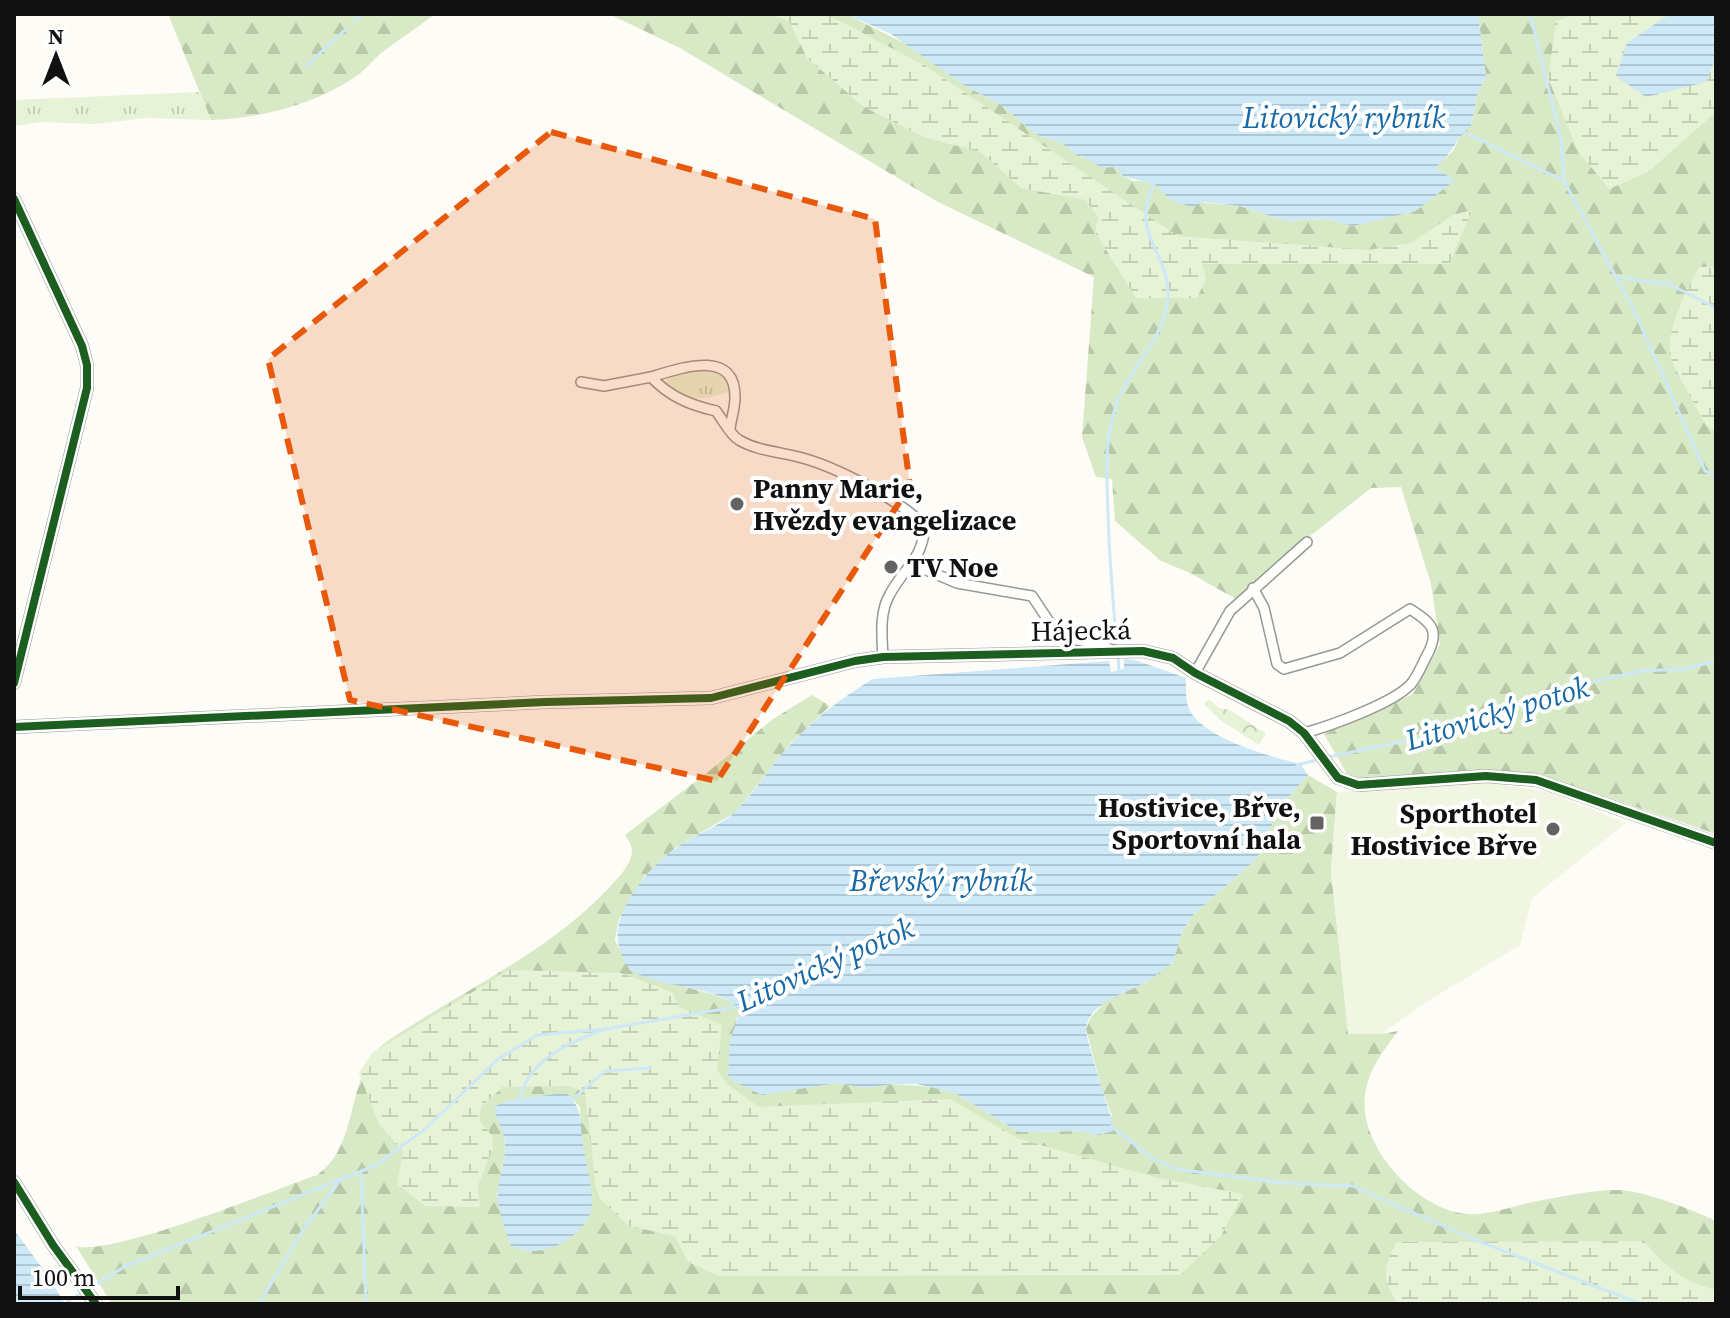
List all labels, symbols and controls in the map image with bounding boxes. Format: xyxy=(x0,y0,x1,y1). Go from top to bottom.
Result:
north arrow xyxy=(16,16,96,96)
text: N xyxy=(48,21,64,51)
water label: Litovický rybník xyxy=(1242,97,1446,138)
place label: Panny Marie, Hvězdy evangelizace xyxy=(753,469,1016,539)
marker: Panny Marie, Hvězdy evangelizace xyxy=(728,495,746,513)
place label: TV Noe xyxy=(907,548,998,586)
marker: TV Noe xyxy=(882,558,900,576)
street label: Hájecká xyxy=(1030,610,1132,650)
water label: Litovický potok xyxy=(1399,665,1595,761)
place label: Hostivice, Břve, Sportovní hala xyxy=(1098,788,1301,858)
place label: Sporthotel Hostivice Břve xyxy=(1350,794,1537,864)
marker: Hostivice, Břve, Sportovní hala xyxy=(1308,814,1326,832)
marker: Sporthotel Hostivice Břve xyxy=(1544,820,1562,838)
water label: Břevský rybník xyxy=(848,860,1033,901)
water label: Litovický potok xyxy=(729,906,921,1022)
scale bar xyxy=(20,1250,178,1300)
text: 100 m xyxy=(32,1261,95,1294)

